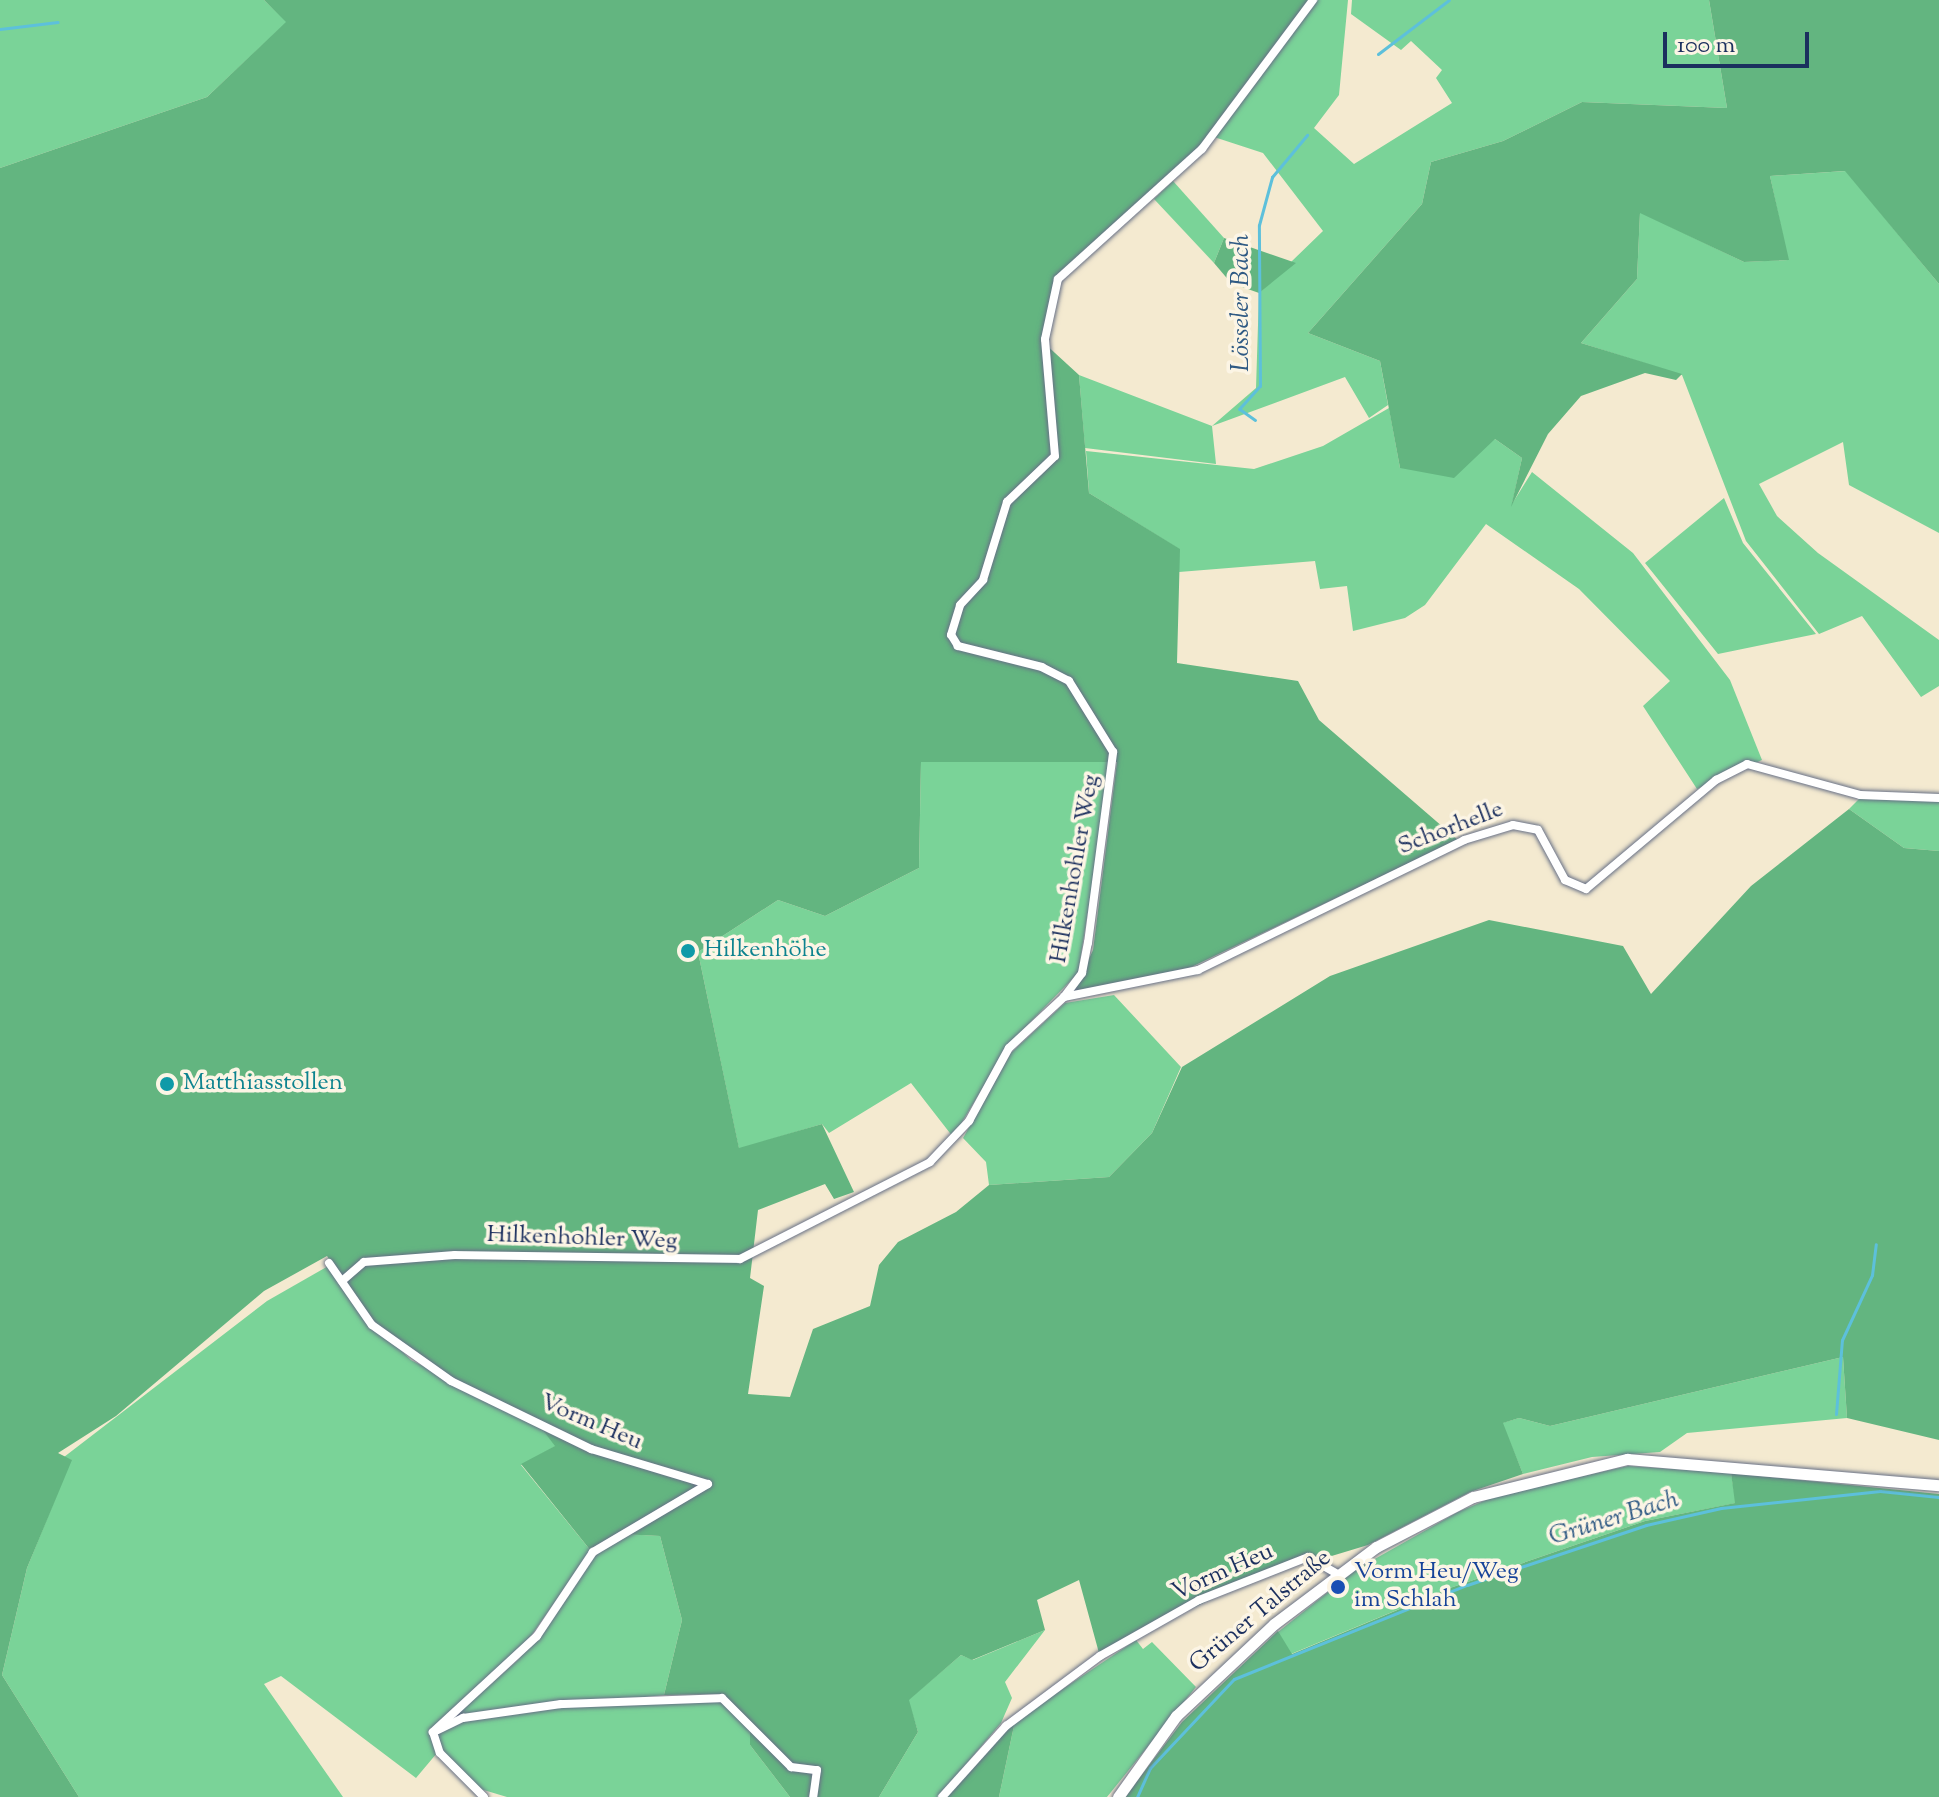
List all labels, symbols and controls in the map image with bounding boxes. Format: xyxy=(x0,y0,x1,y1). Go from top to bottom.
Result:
scale bar xyxy=(1667,16,1813,66)
text: 100 m xyxy=(1677,29,1735,63)
water label: Lösseler Bach xyxy=(1226,234,1258,372)
street label: Hilkenhohler Weg xyxy=(1045,773,1107,965)
street label: Schorhelle xyxy=(1394,796,1508,862)
place label: Hilkenhöhe xyxy=(704,937,827,965)
marker: Hilkenhöhe xyxy=(679,942,697,960)
place label: Matthiasstollen xyxy=(183,1070,343,1098)
marker: Matthiasstollen xyxy=(158,1075,176,1093)
street label: Hilkenhohler Weg xyxy=(486,1221,678,1257)
street label: Vorm Heu xyxy=(536,1389,646,1457)
water label: Grüner Bach xyxy=(1545,1485,1683,1553)
street label: Vorm Heu xyxy=(1168,1538,1278,1608)
street label: Grüner Talstraße xyxy=(1184,1544,1338,1680)
place label: Vorm Heu/Weg im Schlah xyxy=(1354,1559,1519,1615)
marker: Vorm Heu/Weg im Schlah xyxy=(1329,1578,1347,1596)

